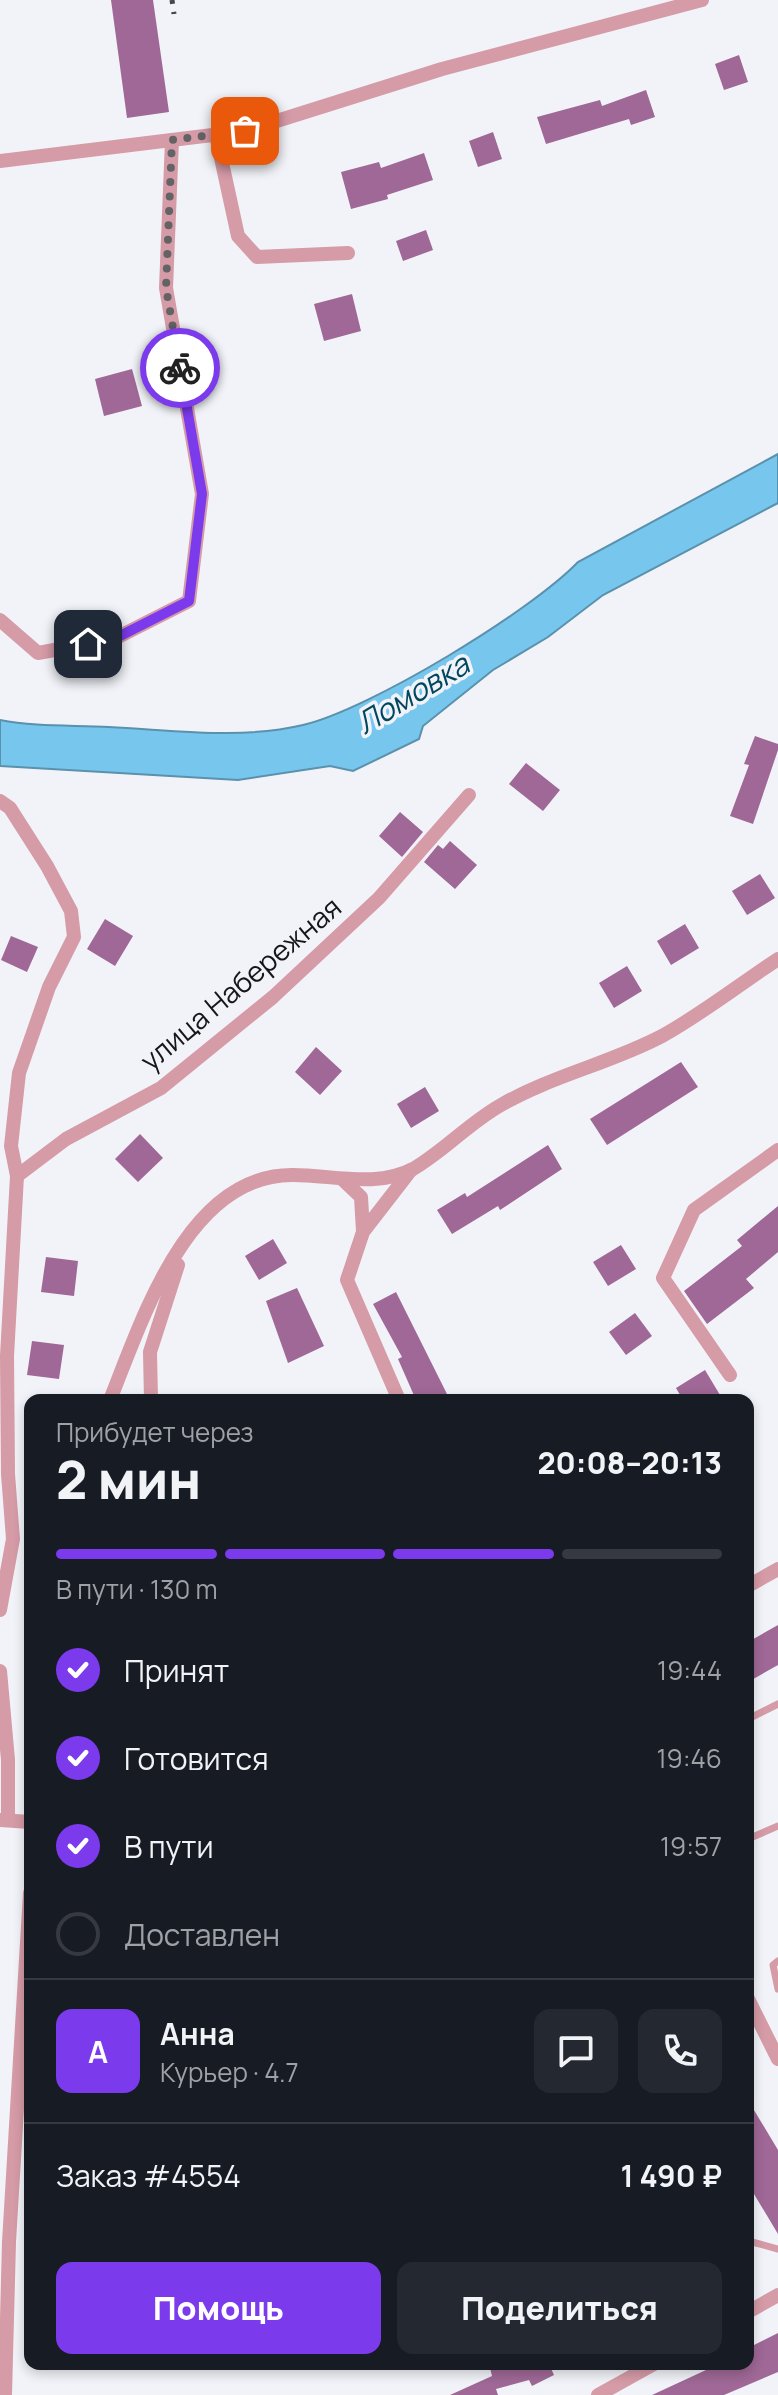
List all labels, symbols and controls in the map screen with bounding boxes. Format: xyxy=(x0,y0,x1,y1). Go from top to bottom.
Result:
pin xyxy=(211,97,279,165)
icon: bag xyxy=(223,109,267,153)
courier xyxy=(140,328,220,408)
icon: bike xyxy=(158,346,202,390)
pin xyxy=(54,610,122,678)
icon: home xyxy=(66,622,110,666)
water label: Ломовка xyxy=(348,643,477,743)
street label: улица Набережная xyxy=(131,888,349,1078)
text: Прибудет через xyxy=(56,1414,254,1450)
text: 20:08–20:13 xyxy=(537,1442,722,1483)
text: 2 мин xyxy=(56,1444,201,1515)
text: В пути · 130 m xyxy=(56,1571,218,1607)
icon: check xyxy=(56,1648,100,1692)
text: Принят xyxy=(124,1650,229,1691)
text: 19:44 xyxy=(657,1652,722,1688)
icon: check xyxy=(56,1736,100,1780)
text: Готовится xyxy=(124,1738,269,1779)
text: 19:46 xyxy=(656,1740,722,1776)
icon: check xyxy=(56,1824,100,1868)
text: В пути xyxy=(124,1826,214,1867)
text: 19:57 xyxy=(660,1828,722,1864)
text: Доставлен xyxy=(124,1914,280,1955)
button: chat xyxy=(534,2009,618,2093)
button: phone xyxy=(638,2009,722,2093)
text: Анна xyxy=(160,2013,235,2054)
text: А xyxy=(88,2031,108,2072)
text: Курьер · 4.7 xyxy=(160,2054,299,2090)
text: Заказ #4554 xyxy=(56,2155,241,2196)
text: 1 490 ₽ xyxy=(620,2155,722,2196)
button: Помощь xyxy=(56,2262,381,2354)
button: Поделиться xyxy=(397,2262,722,2354)

